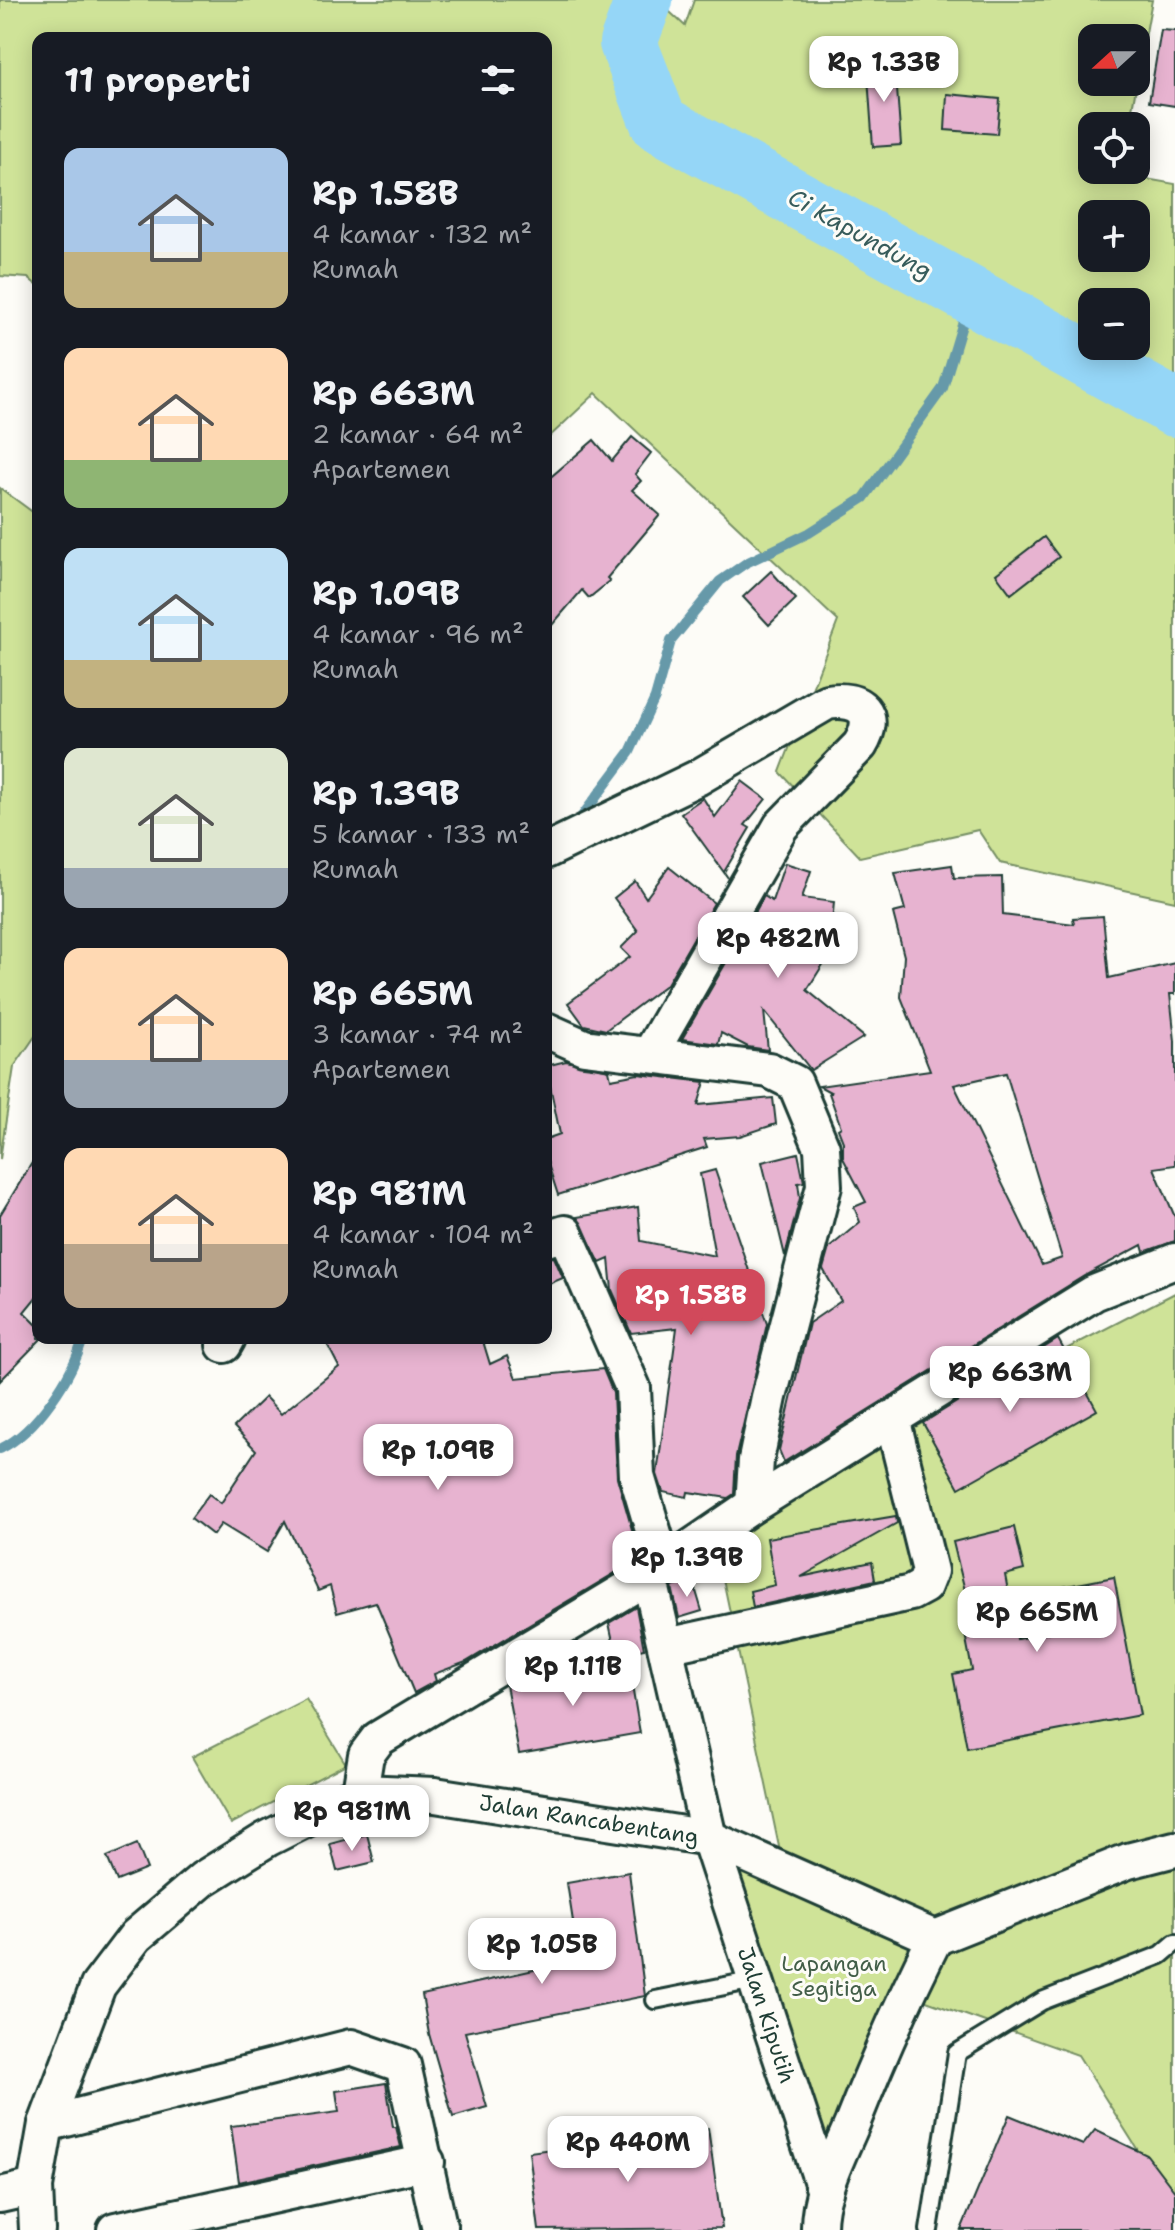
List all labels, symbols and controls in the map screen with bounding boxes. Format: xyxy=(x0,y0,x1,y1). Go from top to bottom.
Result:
north arrow xyxy=(1078,24,1150,96)
map controls xyxy=(1078,24,1150,360)
pin: Rp 1.33B xyxy=(801,36,967,104)
text: Rp 1.33B xyxy=(827,44,941,79)
text: 11 properti xyxy=(64,57,251,103)
icon: filters xyxy=(476,58,520,102)
button: locate xyxy=(1078,112,1150,184)
text: Rp 1.58B xyxy=(312,170,459,216)
icon: home xyxy=(128,180,224,276)
water label: Ci Kapundung xyxy=(782,181,938,287)
button: + xyxy=(1078,200,1150,272)
text: 4 kamar · 132 m² xyxy=(312,216,532,251)
text: Rumah xyxy=(312,251,399,286)
button: − xyxy=(1078,288,1150,360)
text: Rp 663M xyxy=(312,370,475,416)
icon: home xyxy=(128,380,224,476)
text: 2 kamar · 64 m² xyxy=(312,416,524,451)
text: Apartemen xyxy=(312,451,451,486)
text: Rp 1.09B xyxy=(312,570,460,616)
icon: home xyxy=(128,580,224,676)
text: 4 kamar · 96 m² xyxy=(312,616,524,651)
text: Rumah xyxy=(312,651,399,686)
text: Rp 1.39B xyxy=(312,770,460,816)
icon: home xyxy=(128,780,224,876)
text: 5 kamar · 133 m² xyxy=(312,816,530,851)
text: Rumah xyxy=(312,851,399,886)
pin: Rp 482M xyxy=(704,912,852,980)
text: Rp 482M xyxy=(716,920,840,955)
text: Rp 665M xyxy=(312,970,473,1016)
icon: home xyxy=(128,980,224,1076)
text: 3 kamar · 74 m² xyxy=(312,1016,523,1051)
text: Apartemen xyxy=(312,1051,451,1086)
text: Rp 981M xyxy=(312,1170,466,1216)
icon: home xyxy=(128,1180,224,1276)
text: 4 kamar · 104 m² xyxy=(312,1216,534,1251)
text: Rumah xyxy=(312,1251,399,1286)
pin: Rp 1.58B xyxy=(608,1269,774,1337)
text: Rp 1.58B xyxy=(635,1277,747,1312)
pin: Rp 663M xyxy=(936,1346,1084,1414)
text: Rp 663M xyxy=(948,1354,1072,1389)
pin: Rp 1.09B xyxy=(355,1424,521,1492)
text: Rp 1.09B xyxy=(381,1432,495,1467)
pin: Rp 1.39B xyxy=(604,1531,770,1599)
text: Rp 1.39B xyxy=(630,1539,744,1574)
pin: Rp 665M xyxy=(963,1586,1111,1654)
text: Rp 665M xyxy=(976,1594,1098,1629)
pin: Rp 1.11B xyxy=(490,1640,656,1708)
text: Rp 1.11B xyxy=(524,1648,622,1683)
pin: Rp 981M xyxy=(278,1785,426,1853)
street label: Jalan Rancabentang xyxy=(477,1788,701,1851)
text: Rp 981M xyxy=(293,1793,411,1828)
pin: Rp 1.05B xyxy=(459,1918,625,1986)
text: Rp 1.05B xyxy=(486,1926,598,1961)
street label: Jalan Kiputih xyxy=(731,1943,802,2087)
park label: Lapangan Segitiga xyxy=(781,1949,887,2003)
pin: Rp 440M xyxy=(554,2116,702,2184)
text: Rp 440M xyxy=(566,2124,690,2159)

